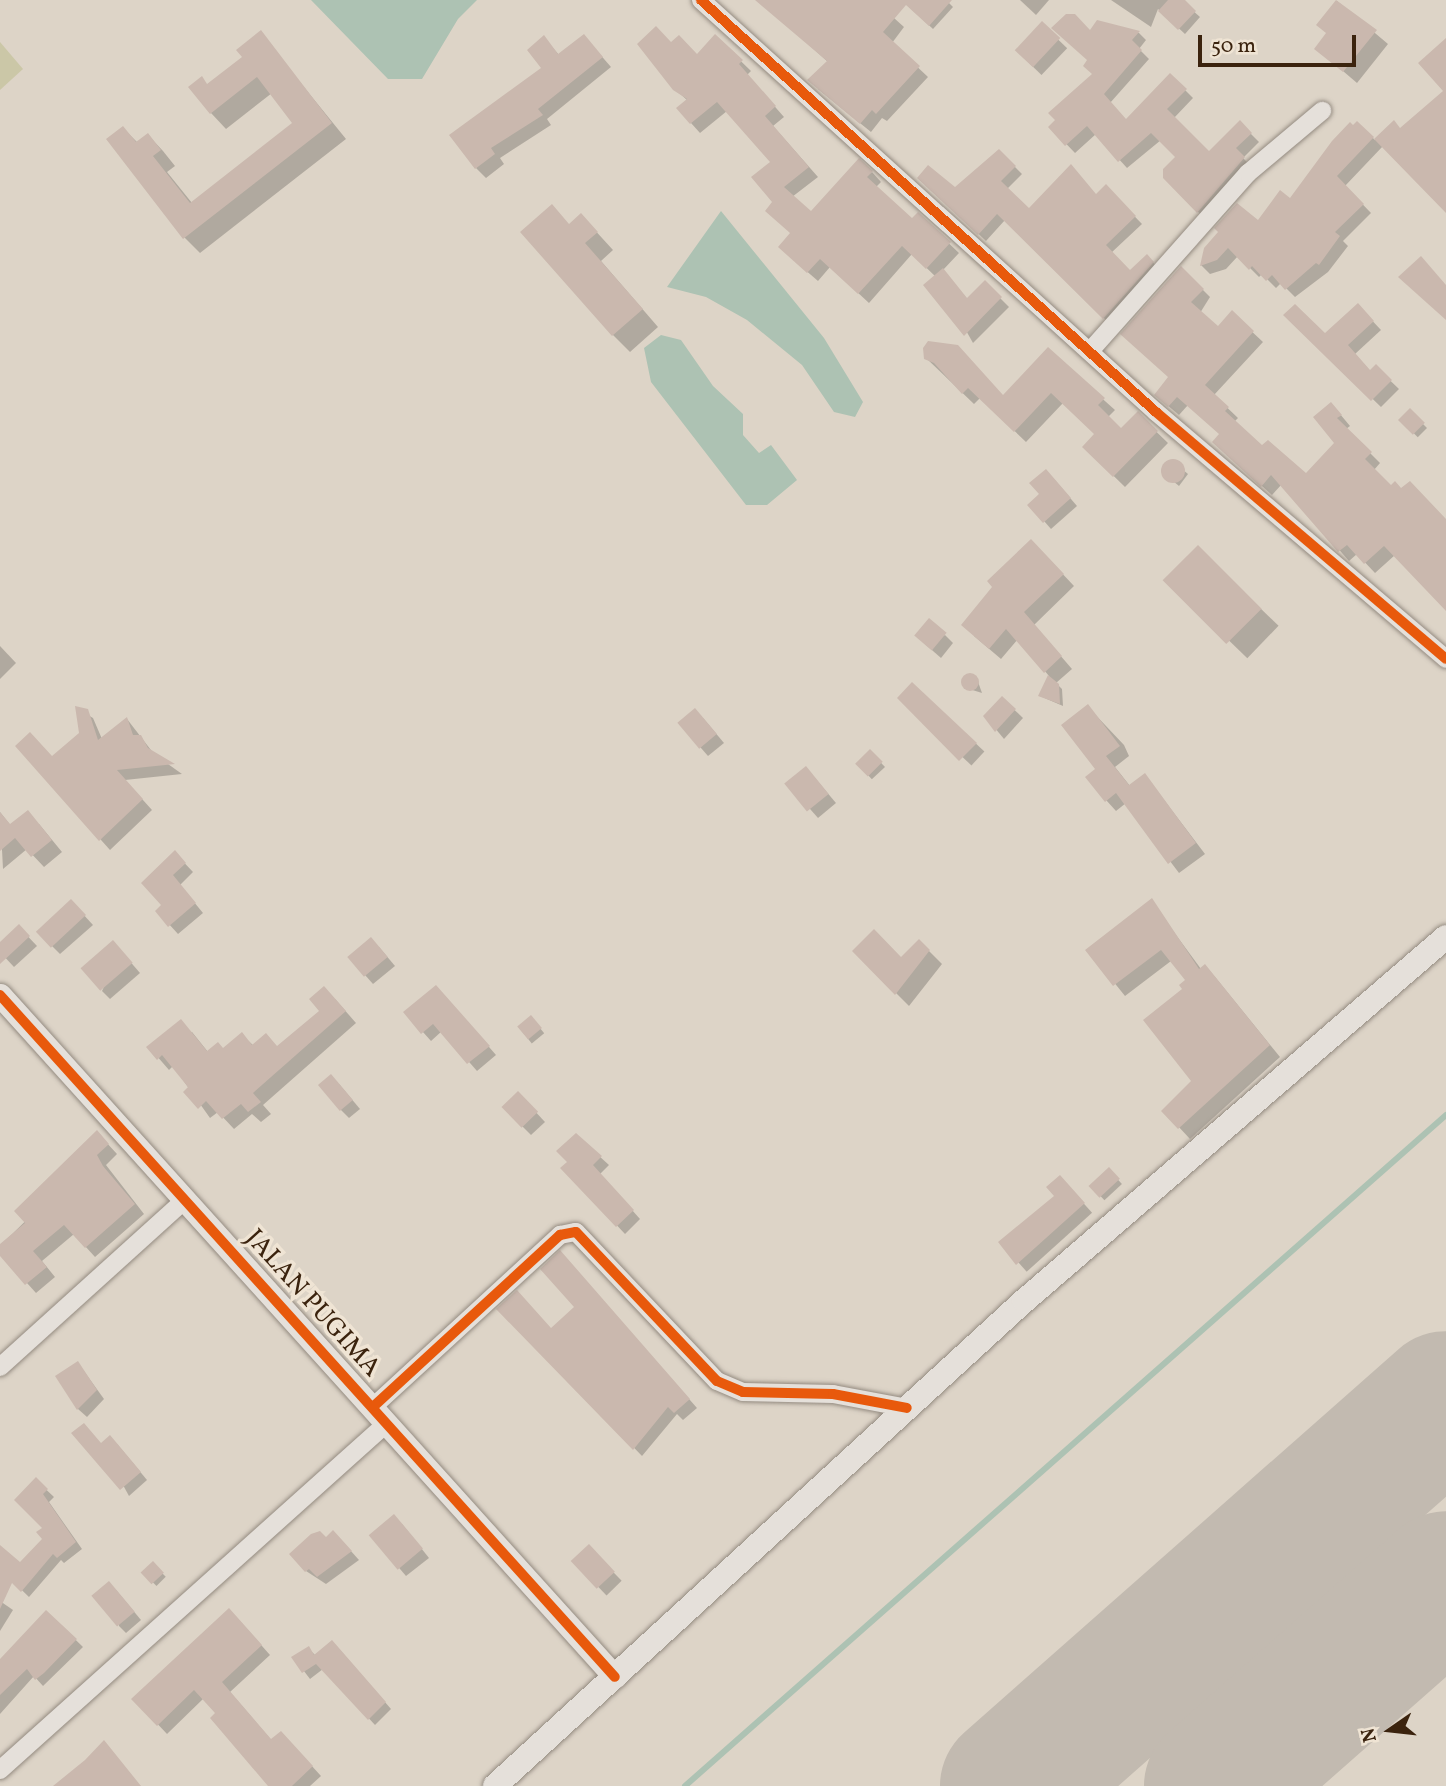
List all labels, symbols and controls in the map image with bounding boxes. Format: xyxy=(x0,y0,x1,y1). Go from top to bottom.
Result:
scale bar xyxy=(1201,21,1358,65)
text: 50 m xyxy=(1211,32,1256,61)
street label: JALAN PUGIMA xyxy=(238,1224,386,1384)
north arrow xyxy=(1355,1695,1425,1765)
text: N xyxy=(1355,1725,1384,1745)

